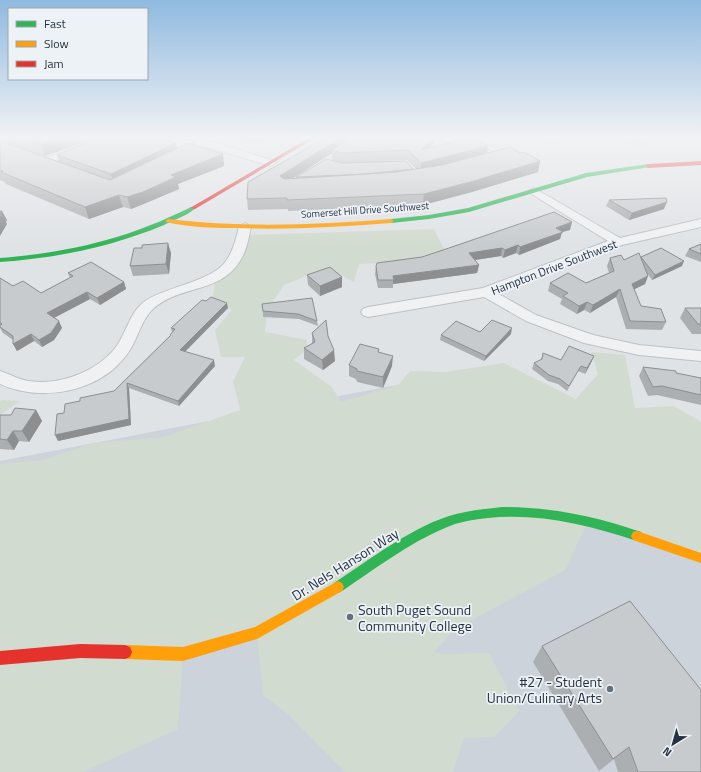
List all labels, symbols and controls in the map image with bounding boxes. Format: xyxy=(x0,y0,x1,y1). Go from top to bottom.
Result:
legend xyxy=(8,8,148,80)
text: Fast xyxy=(44,14,67,33)
text: Slow xyxy=(44,34,69,53)
text: Jam xyxy=(44,54,64,73)
street label: Somerset Hill Drive Southwest xyxy=(300,198,430,222)
street label: Hampton Drive Southwest xyxy=(488,234,621,300)
street label: Dr. Nels Hanson Way xyxy=(287,522,403,605)
place label: South Puget Sound Community College xyxy=(358,599,472,636)
marker: South Puget Sound Community College xyxy=(345,612,355,622)
place label: #27 - Student Union/Culinary Arts xyxy=(487,671,602,708)
marker: #27 - Student Union/Culinary Arts xyxy=(605,684,615,694)
north arrow xyxy=(653,724,693,764)
text: N xyxy=(659,743,675,761)

